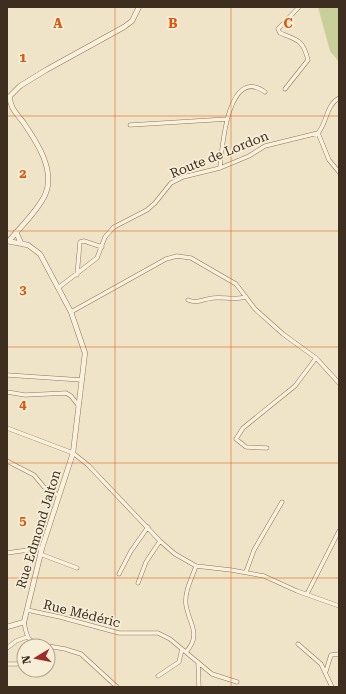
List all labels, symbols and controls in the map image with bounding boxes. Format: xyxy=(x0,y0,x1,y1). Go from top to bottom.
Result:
text: A xyxy=(53,16,63,31)
text: B xyxy=(168,16,178,31)
text: C xyxy=(283,16,293,31)
text: 1 xyxy=(19,50,27,65)
street label: Route de Lordon xyxy=(168,128,271,181)
text: 2 xyxy=(19,166,27,181)
text: 3 xyxy=(19,282,27,297)
text: 4 xyxy=(19,397,27,412)
street label: Rue Edmond Jalton xyxy=(13,468,64,590)
text: 5 xyxy=(19,513,27,528)
street label: Rue Médéric xyxy=(42,597,122,630)
north arrow xyxy=(16,638,56,678)
text: N xyxy=(19,654,34,665)

